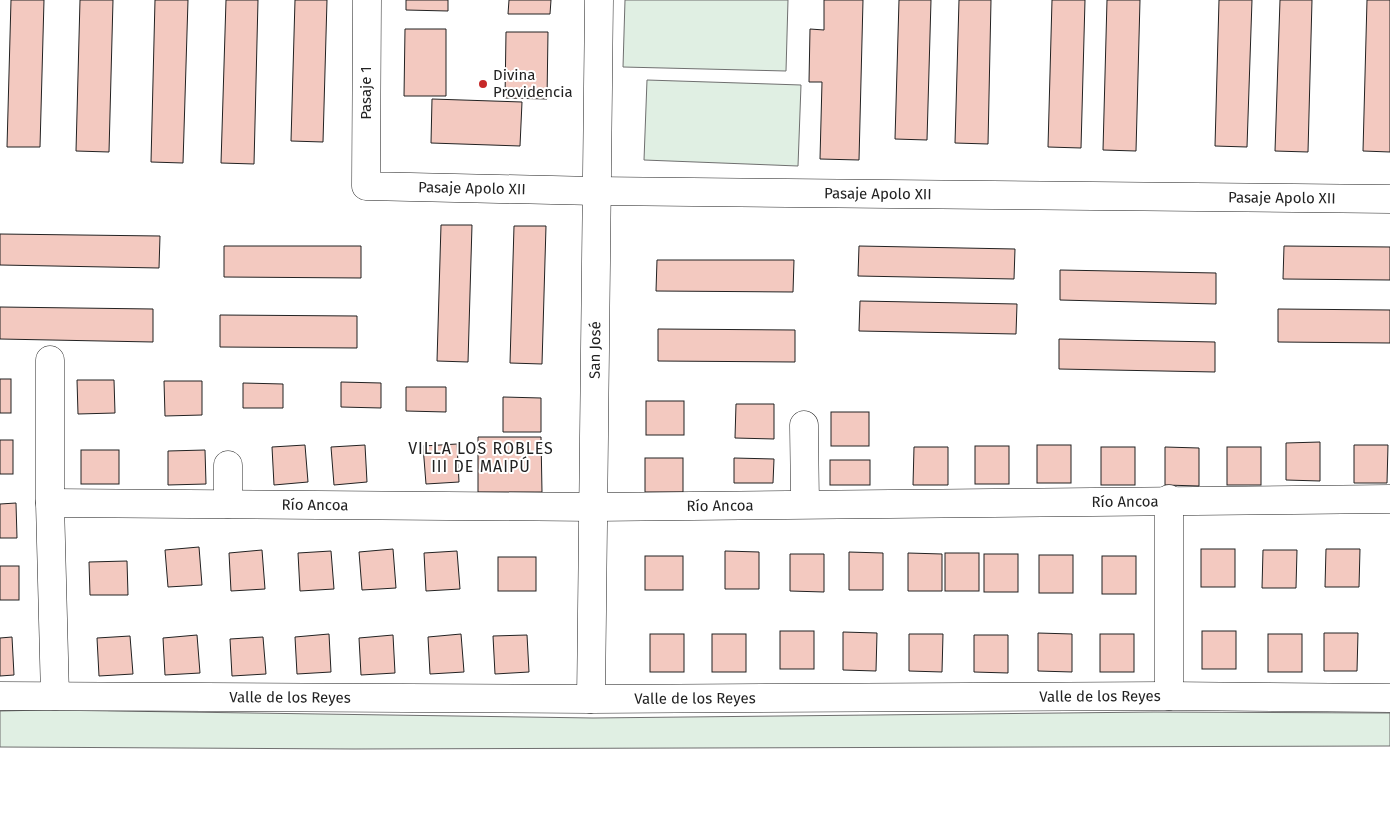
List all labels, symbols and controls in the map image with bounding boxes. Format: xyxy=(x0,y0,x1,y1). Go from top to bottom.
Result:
street label: Pasaje 1 xyxy=(357,66,375,120)
place label: Divina Providencia xyxy=(493,66,573,101)
marker: Divina Providencia xyxy=(477,78,489,90)
street label: Pasaje Apolo XII xyxy=(418,178,526,198)
street label: Pasaje Apolo XII xyxy=(824,184,932,203)
street label: Pasaje Apolo XII xyxy=(1228,188,1336,207)
street label: San José xyxy=(586,321,604,379)
district label: VILLA LOS ROBLES III DE MAIPÚ xyxy=(408,439,554,476)
street label: Río Ancoa xyxy=(1091,492,1159,511)
street label: Río Ancoa xyxy=(281,496,349,514)
street label: Río Ancoa xyxy=(686,496,754,515)
street label: Valle de los Reyes xyxy=(1039,687,1161,706)
street label: Valle de los Reyes xyxy=(229,688,351,707)
street label: Valle de los Reyes xyxy=(634,689,756,708)

